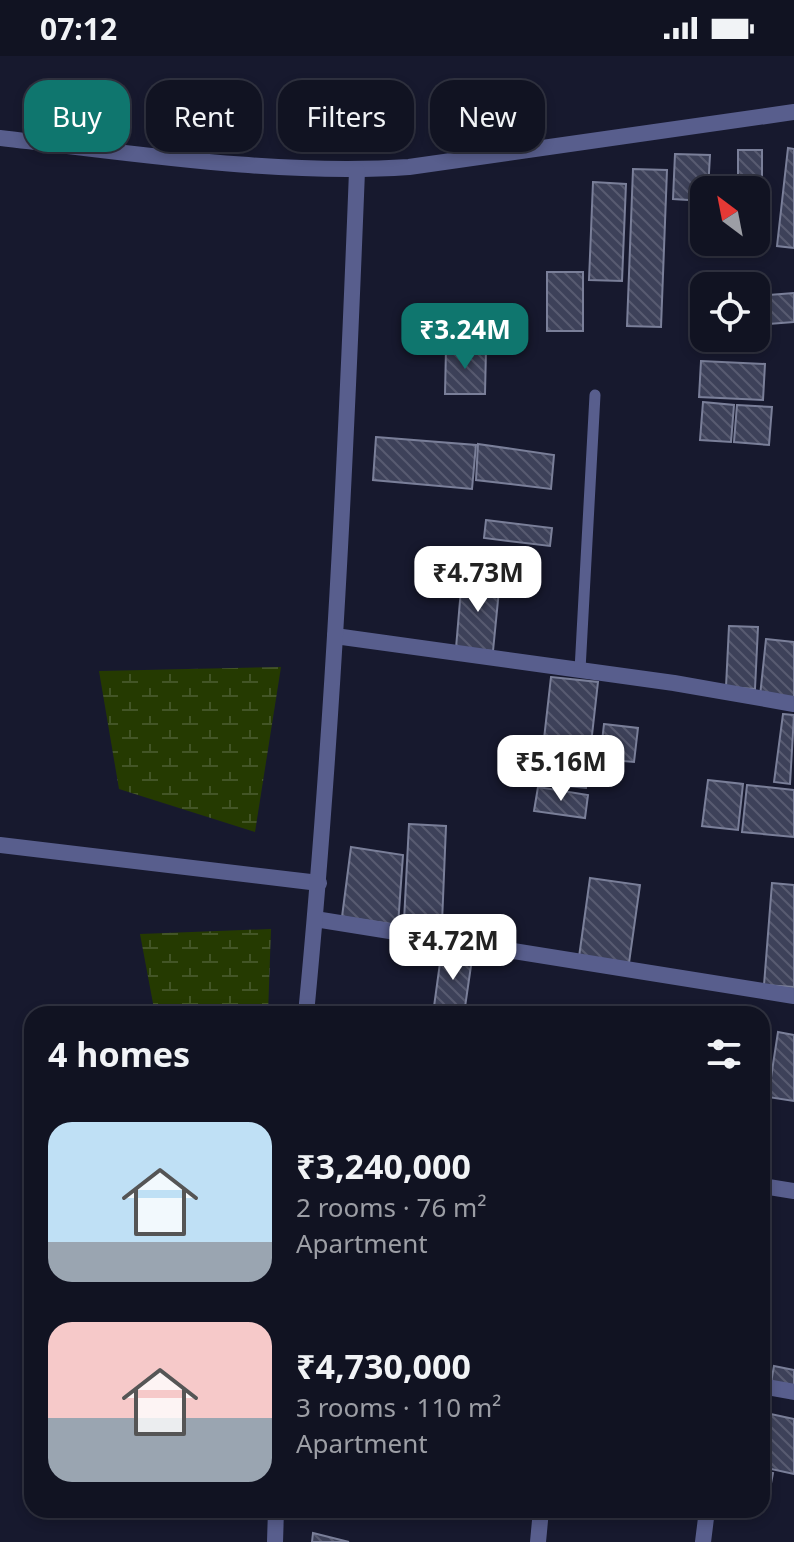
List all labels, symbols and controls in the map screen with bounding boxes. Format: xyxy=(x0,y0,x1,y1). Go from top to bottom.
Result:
text: 07:12 xyxy=(40,8,117,49)
chip: Buy xyxy=(24,80,130,152)
chip: Rent xyxy=(146,80,262,152)
chip: Filters xyxy=(278,80,414,152)
chip: New xyxy=(430,80,545,152)
north arrow xyxy=(690,176,770,256)
map controls xyxy=(690,176,770,352)
button: locate xyxy=(690,272,770,352)
pin: ₹3.24M xyxy=(400,303,530,371)
text: ₹3.24M xyxy=(419,311,511,347)
pin: ₹4.73M xyxy=(413,546,543,614)
text: ₹4.73M xyxy=(432,554,524,590)
pin: ₹5.16M xyxy=(496,735,626,803)
text: ₹5.16M xyxy=(515,743,607,779)
pin: ₹4.72M xyxy=(388,914,518,982)
text: ₹4.72M xyxy=(407,922,499,958)
text: 4 homes xyxy=(48,1031,190,1077)
icon: filters xyxy=(702,1032,746,1076)
text: ₹3,240,000 xyxy=(296,1143,471,1189)
icon: home xyxy=(112,1154,208,1250)
text: 2 rooms · 76 m² xyxy=(296,1189,486,1225)
text: Apartment xyxy=(296,1225,428,1261)
text: ₹4,730,000 xyxy=(296,1343,471,1389)
icon: home xyxy=(112,1354,208,1450)
text: 3 rooms · 110 m² xyxy=(296,1389,501,1425)
text: Apartment xyxy=(296,1425,428,1461)

